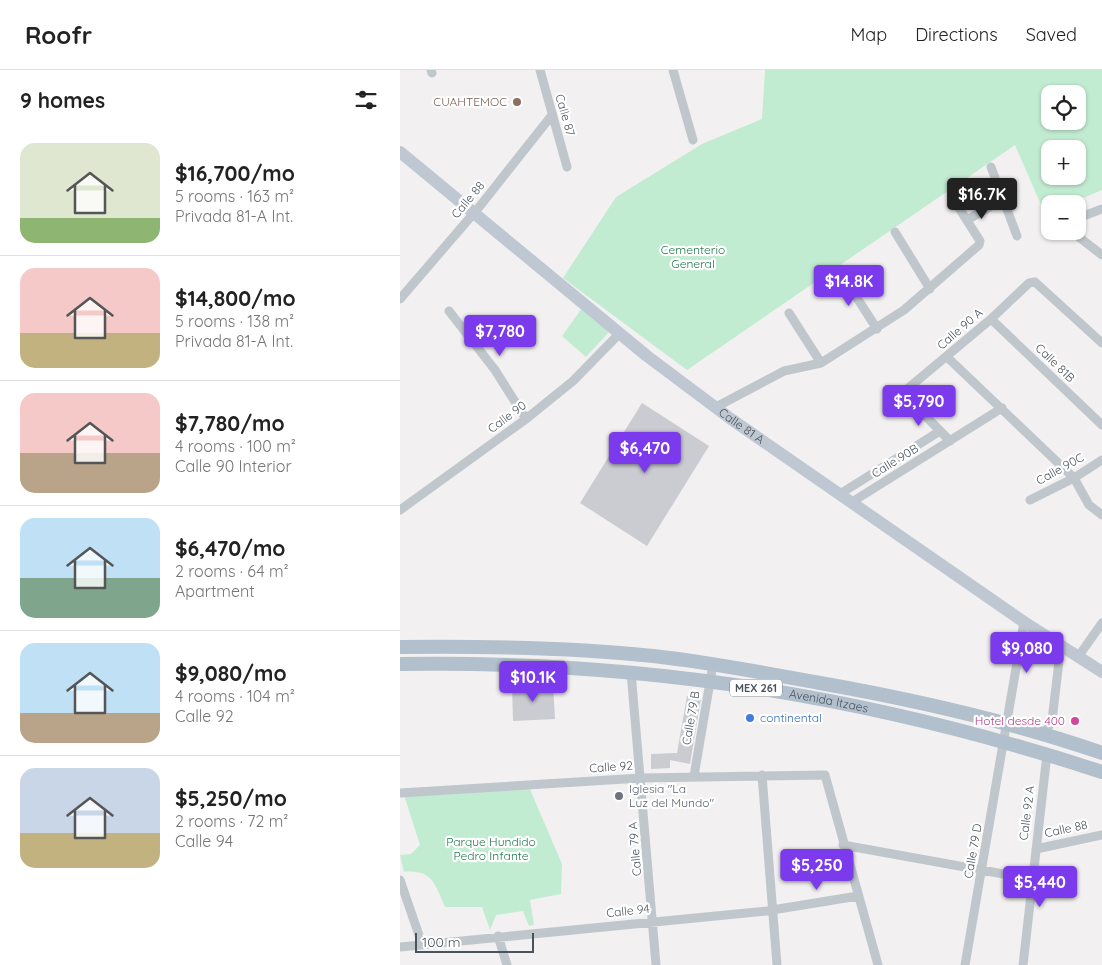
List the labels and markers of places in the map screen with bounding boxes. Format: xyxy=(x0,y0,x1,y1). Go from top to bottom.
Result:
place label: CUAHTEMOC xyxy=(433,94,507,109)
marker: CUAHTEMOC xyxy=(511,96,523,108)
pin: $16.7K xyxy=(941,178,1023,220)
pin: $14.8K xyxy=(808,264,890,307)
pin: $7,780 xyxy=(459,314,541,357)
pin: $5,790 xyxy=(878,384,960,427)
pin: $6,470 xyxy=(604,432,686,474)
pin: $9,080 xyxy=(986,632,1068,674)
pin: $10.1K xyxy=(492,660,574,703)
place label: continental xyxy=(760,710,822,725)
marker: continental xyxy=(744,712,756,724)
place label: Hotel desde 400 xyxy=(975,713,1065,728)
marker: Hotel desde 400 xyxy=(1069,715,1081,727)
place label: Iglesia "La Luz del Mundo" xyxy=(629,781,715,810)
marker: Iglesia "La Luz del Mundo" xyxy=(613,790,625,802)
pin: $5,250 xyxy=(776,848,858,891)
pin: $5,440 xyxy=(999,866,1081,908)

